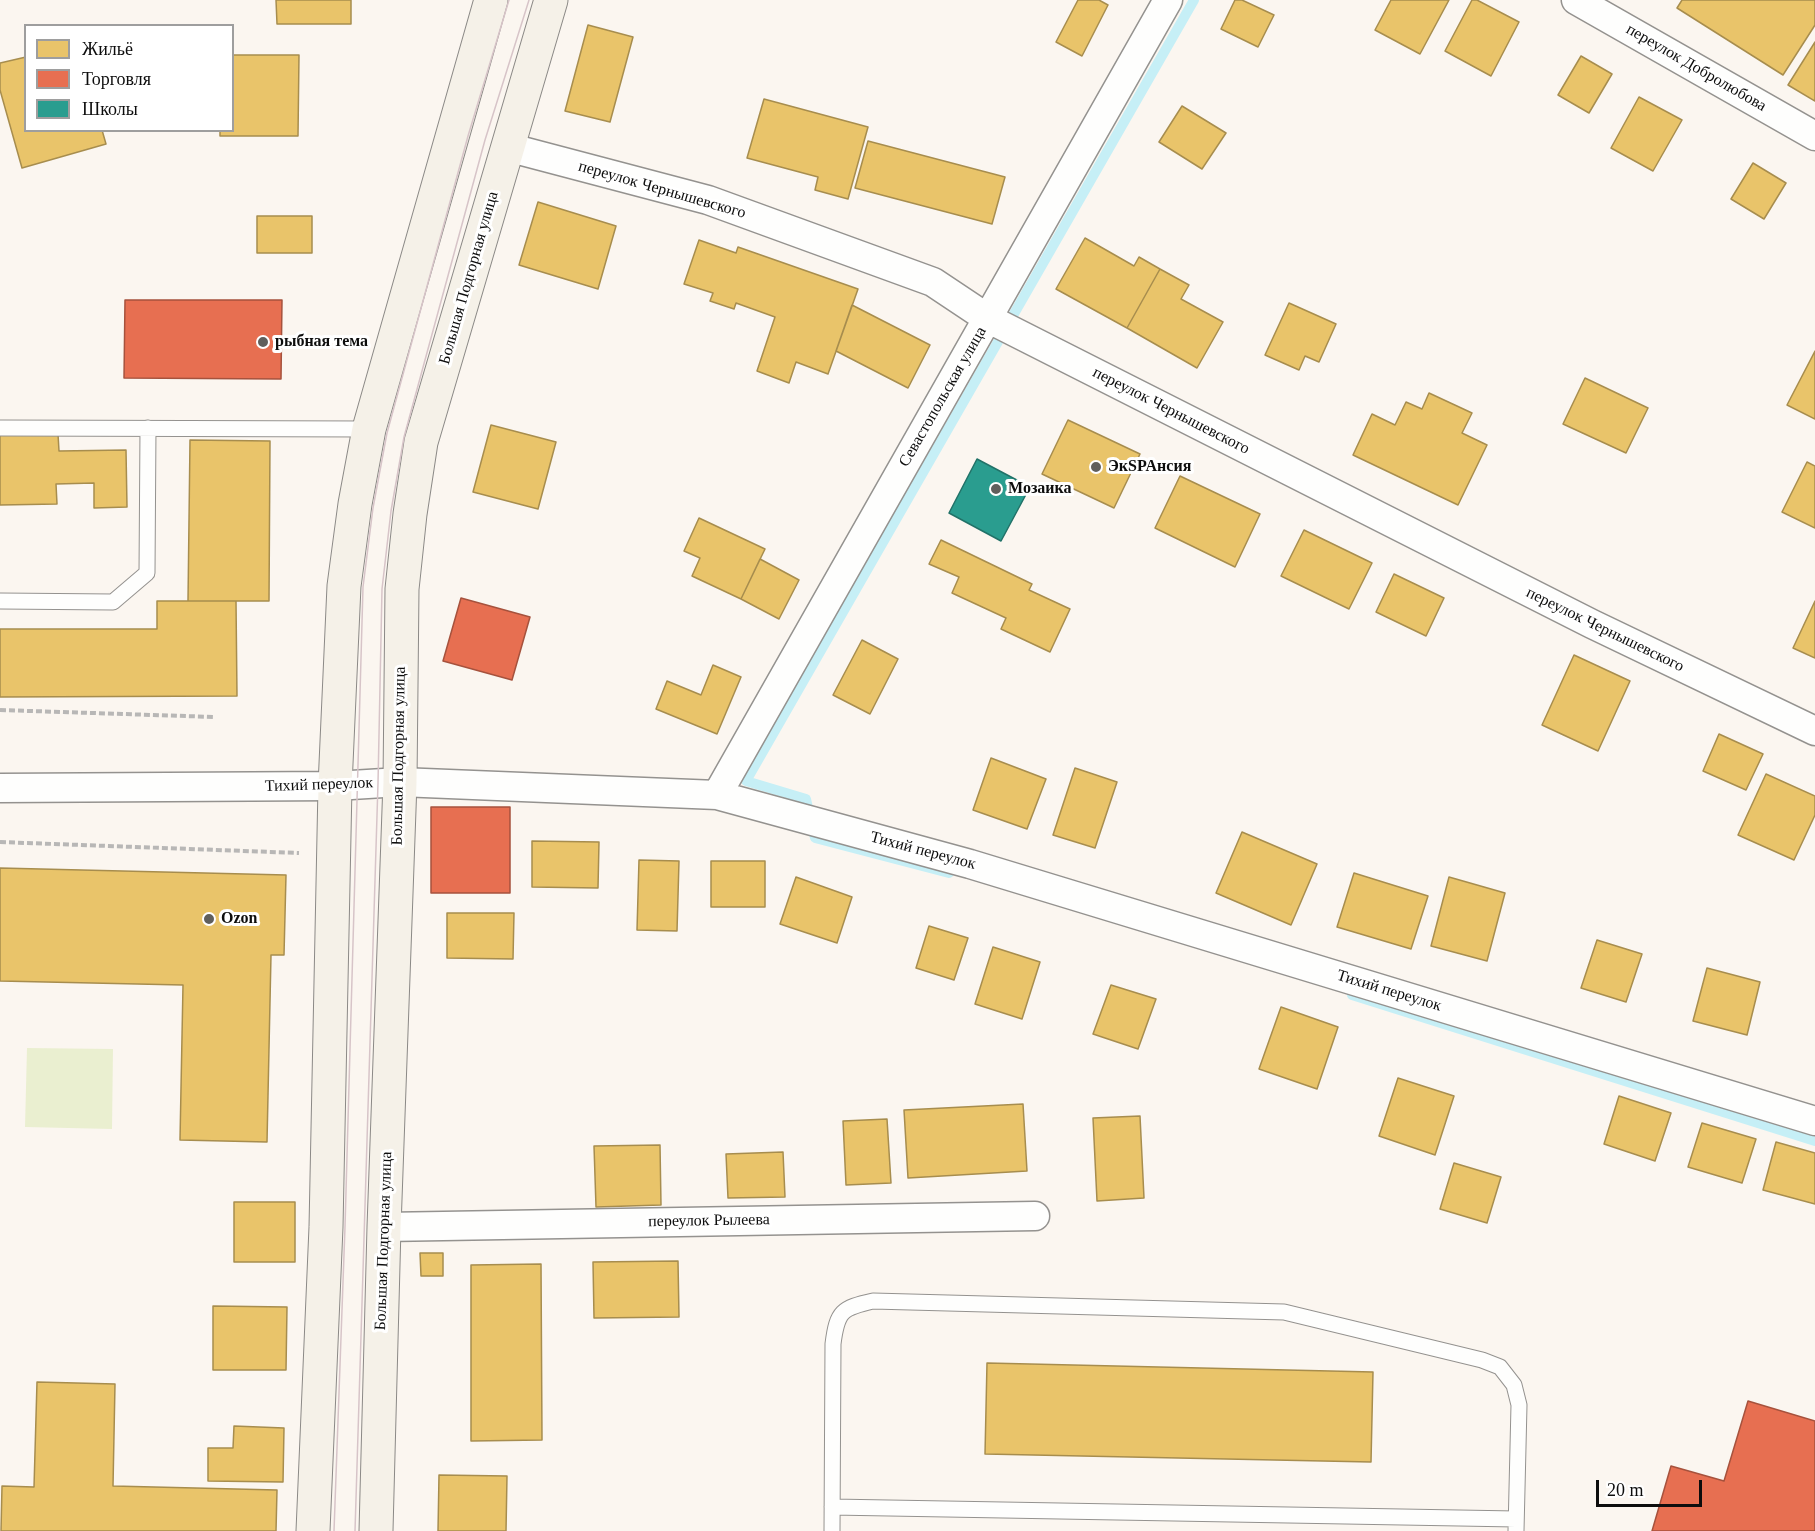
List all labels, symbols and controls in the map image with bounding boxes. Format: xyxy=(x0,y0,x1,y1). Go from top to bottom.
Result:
street label: переулок Добролюбова xyxy=(1622,20,1770,116)
legend xyxy=(24,24,234,132)
text: Жильё xyxy=(82,39,133,59)
text: Торговля xyxy=(82,69,151,89)
text: Школы xyxy=(82,99,138,119)
street label: переулок Чернышевского xyxy=(576,157,748,223)
street label: Большая Подгорная улица xyxy=(435,189,503,367)
street label: Севастопольская улица xyxy=(895,324,991,470)
place label: рыбная тема xyxy=(275,332,368,352)
marker: рыбная тема xyxy=(256,335,270,349)
street label: переулок Чернышевского xyxy=(1089,363,1253,459)
place label: ЭкSPAнсия xyxy=(1108,457,1191,477)
marker: ЭкSPAнсия xyxy=(1089,460,1103,474)
place label: Мозаика xyxy=(1008,479,1072,499)
marker: Мозаика xyxy=(989,482,1003,496)
street label: переулок Чернышевского xyxy=(1523,583,1687,677)
street label: Большая Подгорная улица xyxy=(388,666,410,846)
street label: Тихий переулок xyxy=(264,774,374,796)
street label: Тихий переулок xyxy=(868,828,978,874)
place label: Ozon xyxy=(221,909,257,929)
marker: Ozon xyxy=(202,912,216,926)
street label: Тихий переулок xyxy=(1334,966,1444,1016)
street label: Большая Подгорная улица xyxy=(371,1151,397,1331)
street label: переулок Рылеева xyxy=(648,1210,770,1232)
scale bar xyxy=(1599,1468,1706,1506)
text: 20 m xyxy=(1607,1480,1644,1500)

